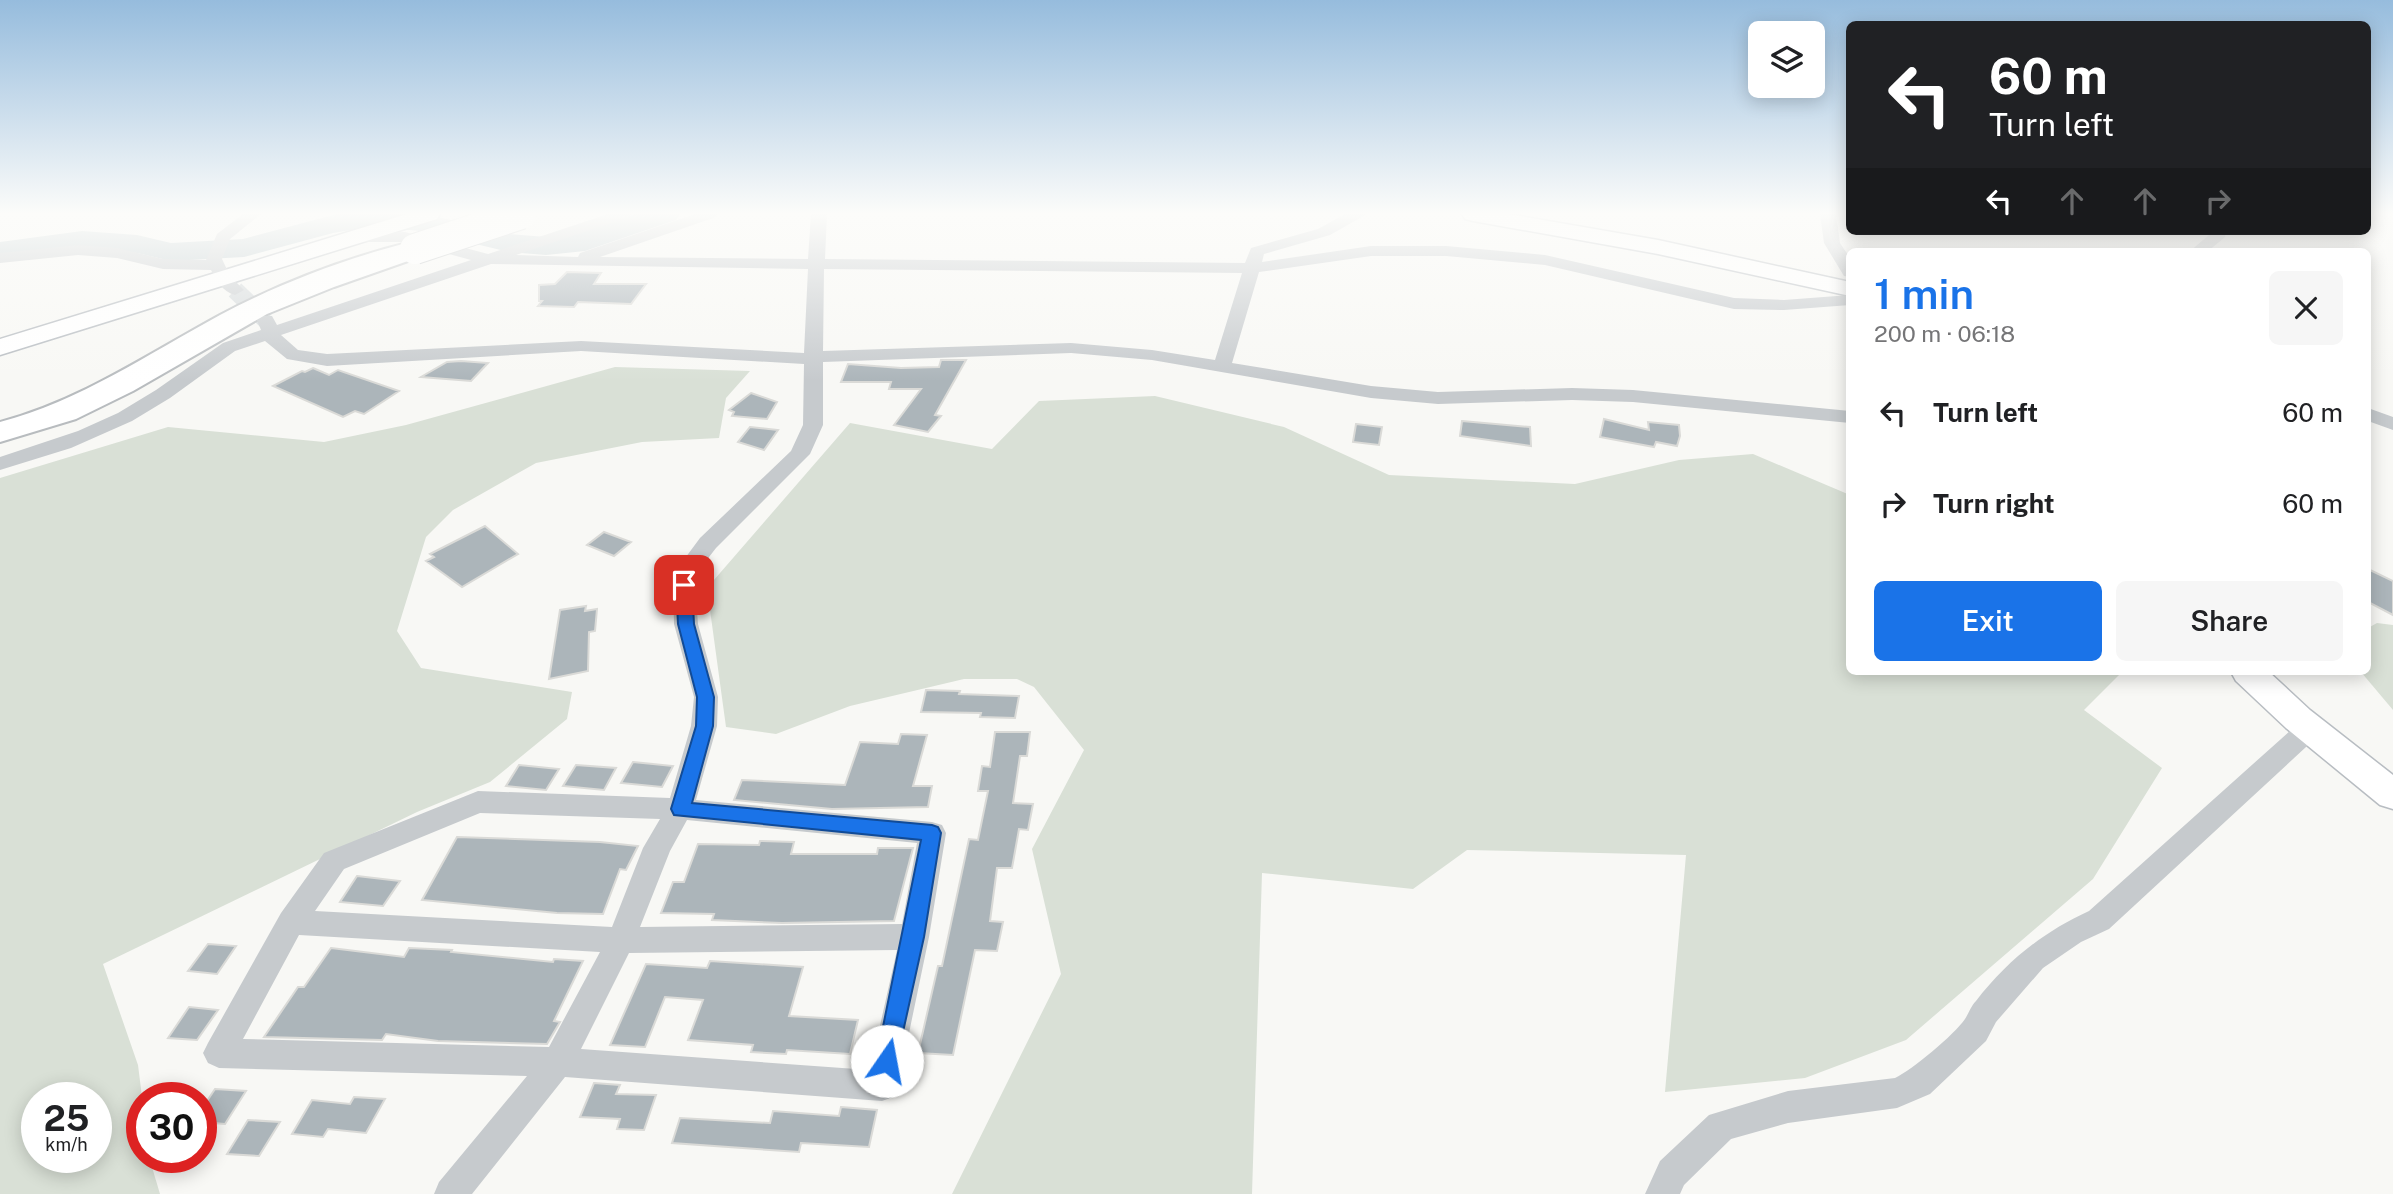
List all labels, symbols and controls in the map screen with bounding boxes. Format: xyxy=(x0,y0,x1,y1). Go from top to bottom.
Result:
map controls xyxy=(1748,21,1825,98)
button: layers xyxy=(1748,21,1825,98)
text: 60 m xyxy=(1989,47,2108,105)
icon: left xyxy=(1874,49,1965,140)
text: Turn left xyxy=(1989,106,2114,143)
icon: left xyxy=(1980,182,2018,220)
icon: ahead xyxy=(2053,182,2091,220)
icon: ahead xyxy=(2126,182,2164,220)
icon: right xyxy=(2199,182,2237,220)
text: 1 min xyxy=(1874,269,1974,318)
button: close xyxy=(2269,271,2343,345)
text: 200 m · 06:18 xyxy=(1874,320,2015,347)
icon: left xyxy=(1874,394,1912,432)
text: Turn left xyxy=(1933,397,2038,428)
text: 60 m xyxy=(2282,397,2343,428)
icon: right xyxy=(1874,485,1912,523)
text: Turn right xyxy=(1933,488,2055,519)
text: 60 m xyxy=(2282,488,2343,519)
pin xyxy=(654,555,714,615)
icon: arrive xyxy=(665,566,703,604)
button: Exit xyxy=(1874,581,2102,661)
button: Share xyxy=(2116,581,2343,661)
position arrow xyxy=(850,1024,924,1098)
speed limit sign: 30 xyxy=(126,1082,217,1173)
text: 25 xyxy=(44,1098,89,1139)
text: km/h xyxy=(45,1134,88,1155)

